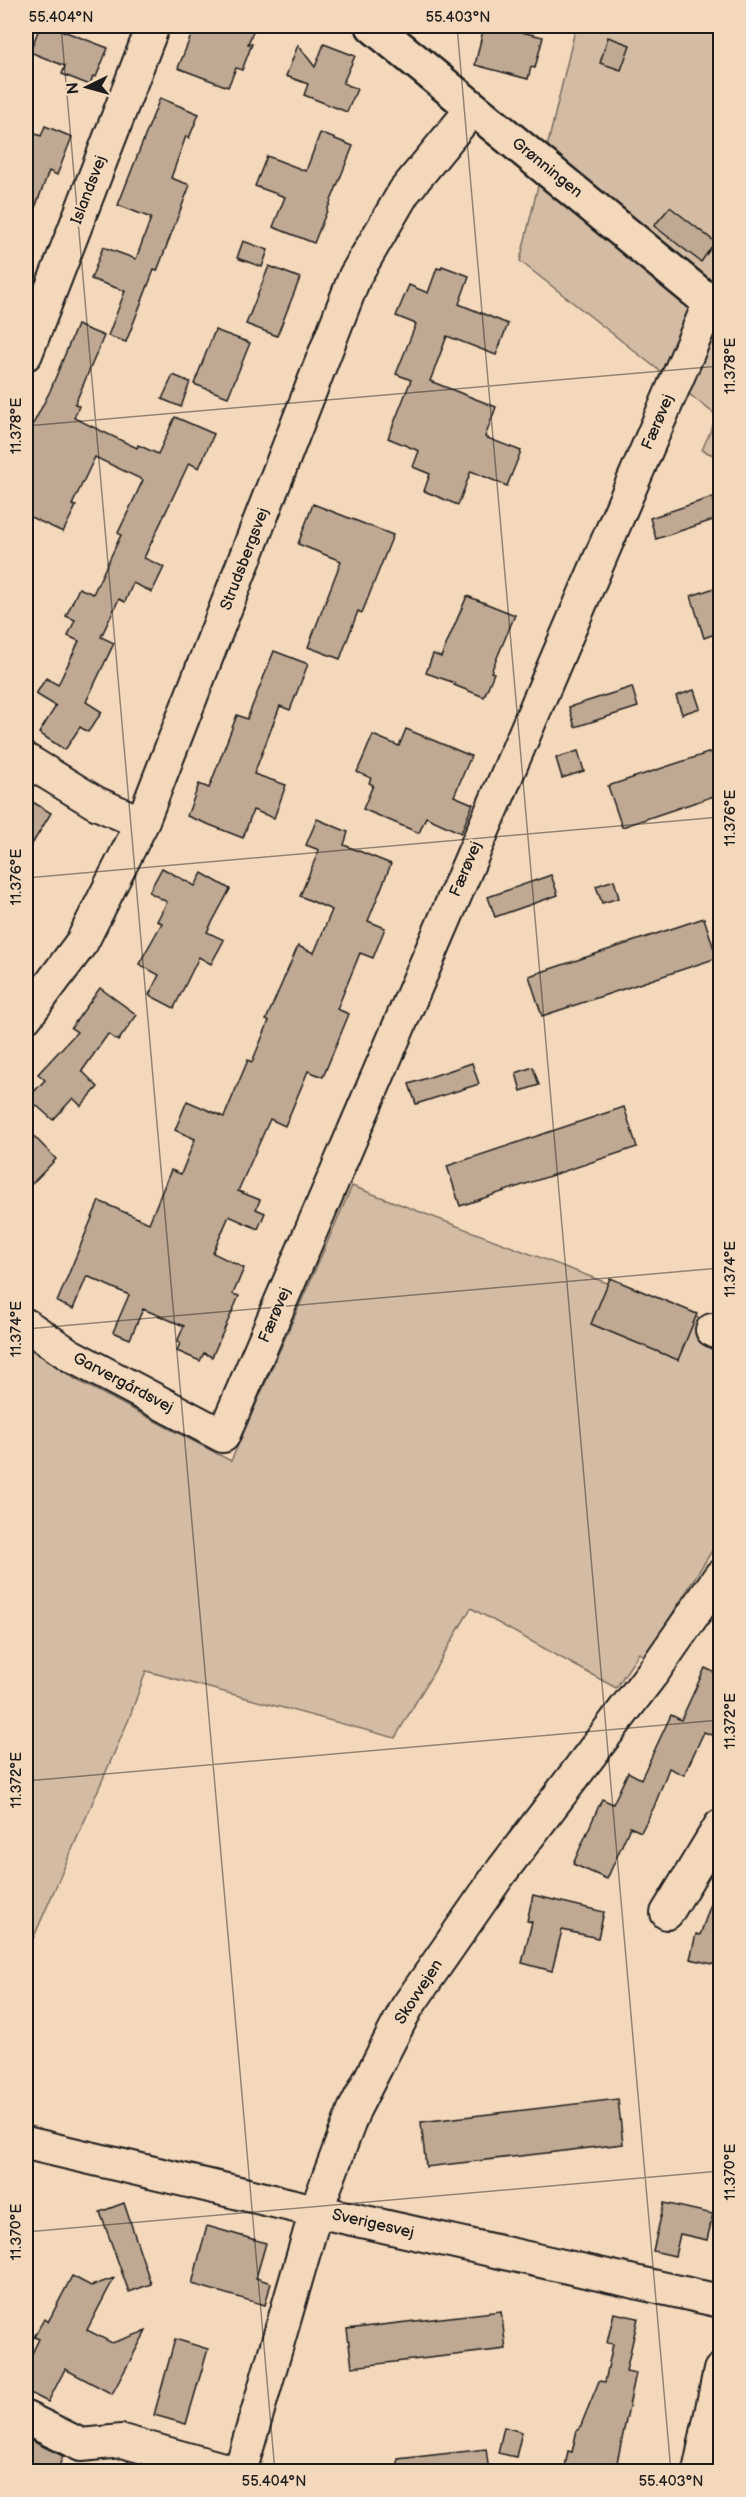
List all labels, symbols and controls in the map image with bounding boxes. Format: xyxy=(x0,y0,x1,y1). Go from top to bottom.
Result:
text: 55.404°N xyxy=(29,8,93,27)
text: 55.403°N xyxy=(425,8,491,27)
north arrow xyxy=(57,57,117,117)
text: N xyxy=(64,81,84,95)
street label: Grønningen xyxy=(508,134,586,202)
street label: Islandsvej xyxy=(67,153,111,227)
text: 11.378°E xyxy=(721,338,740,394)
street label: Færøvej xyxy=(638,391,678,453)
text: 11.378°E xyxy=(7,398,26,454)
street label: Strudsbergsvej xyxy=(217,505,273,613)
text: 11.376°E xyxy=(721,789,740,846)
street label: Færøvej xyxy=(446,838,486,900)
text: 11.376°E xyxy=(7,848,26,905)
text: 11.374°E xyxy=(721,1241,740,1297)
street label: Færøvej xyxy=(255,1284,295,1346)
text: 11.374°E xyxy=(7,1301,26,1357)
street label: Garvergårdsvej xyxy=(70,1349,176,1417)
text: 11.372°E xyxy=(721,1693,740,1749)
text: 11.372°E xyxy=(7,1752,26,1808)
street label: Skovvejen xyxy=(391,1956,447,2028)
text: 11.370°E xyxy=(721,2144,740,2200)
text: 11.370°E xyxy=(7,2204,26,2260)
street label: Sverigesvej xyxy=(330,2205,416,2243)
text: 55.404°N xyxy=(242,2472,306,2491)
text: 55.403°N xyxy=(638,2472,704,2491)

